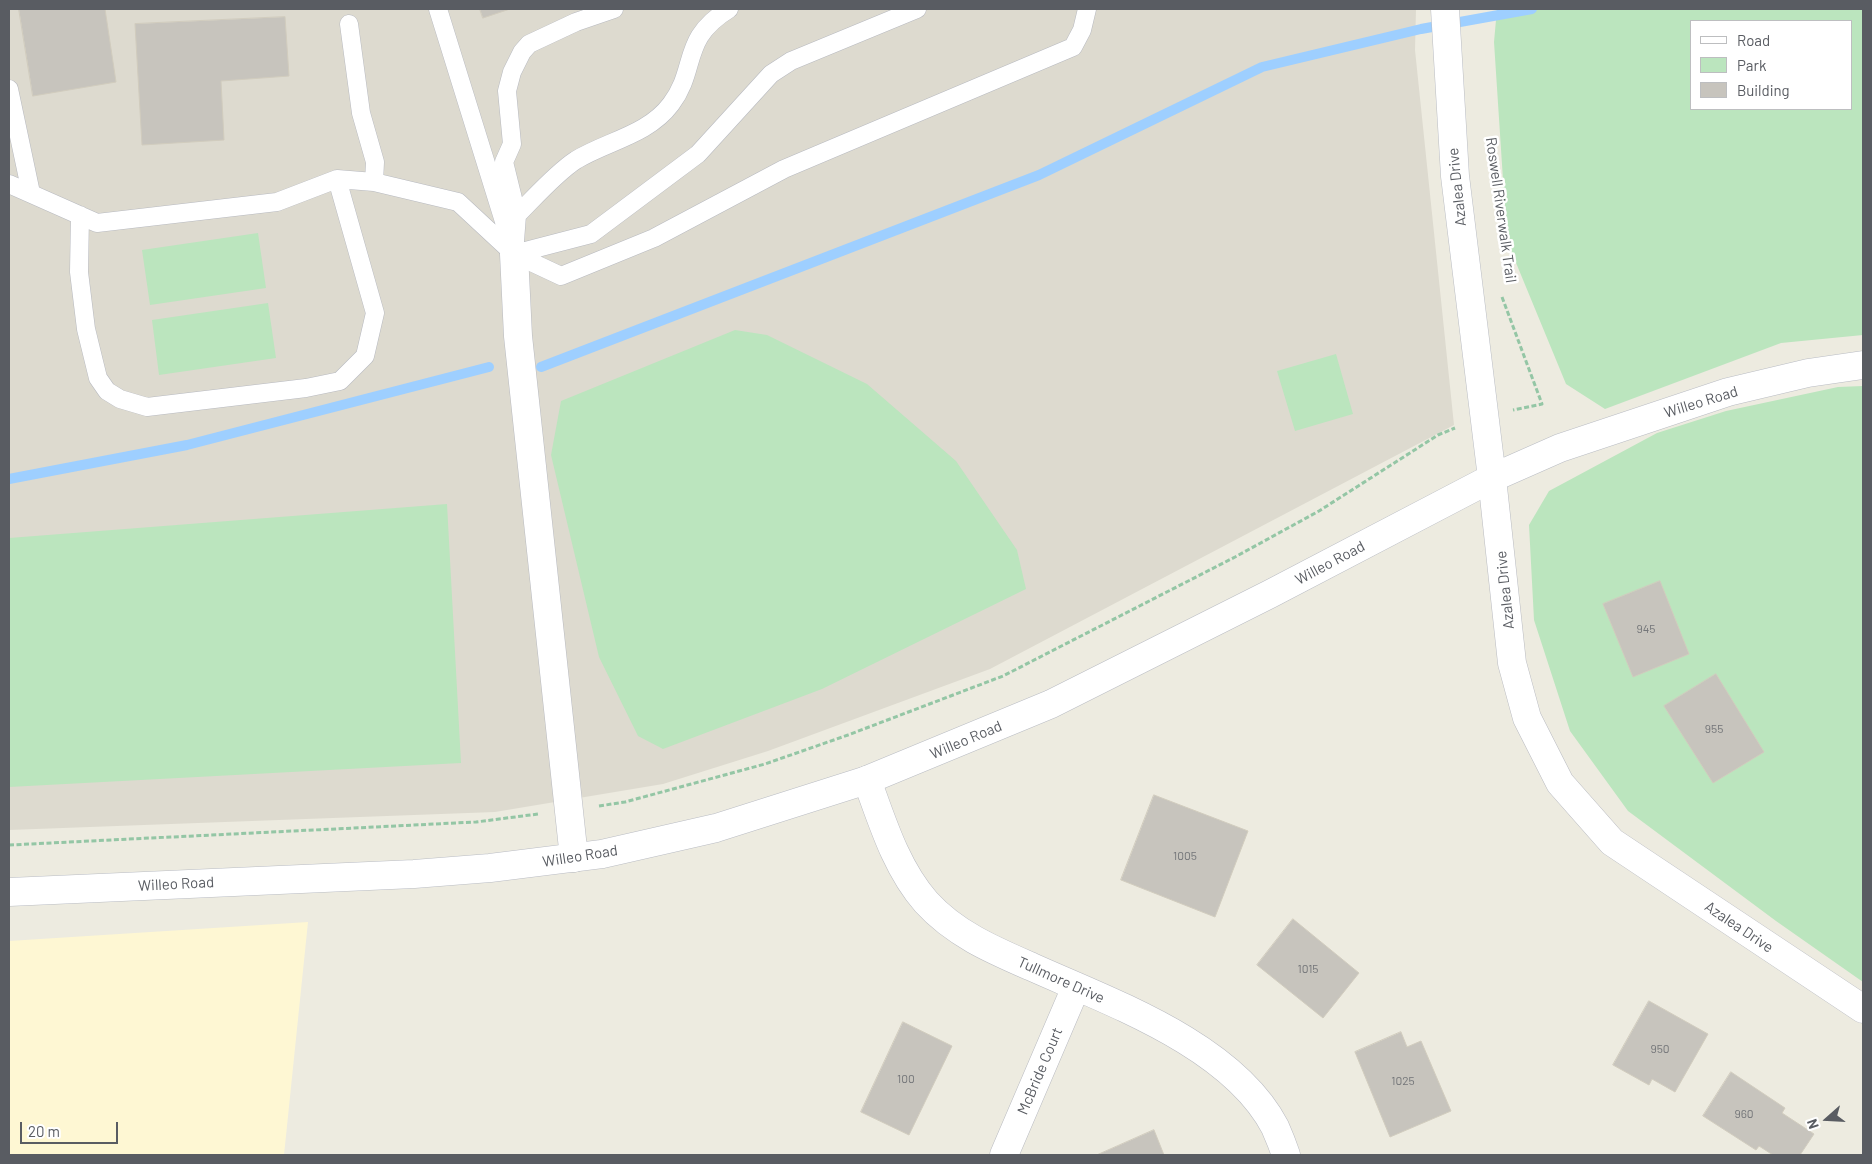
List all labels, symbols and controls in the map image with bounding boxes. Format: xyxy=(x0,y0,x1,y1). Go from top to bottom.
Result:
legend xyxy=(1690,20,1852,110)
text: Road xyxy=(1737,31,1770,49)
text: Park xyxy=(1737,56,1766,74)
text: Building xyxy=(1737,81,1790,99)
street label: Roswell Riverwalk Trail xyxy=(1482,136,1520,284)
street label: Azalea Drive xyxy=(1444,147,1470,227)
street label: Willeo Road xyxy=(1662,382,1740,422)
street label: Willeo Road xyxy=(1292,537,1368,589)
street label: Azalea Drive xyxy=(1492,550,1518,630)
house number: 945 xyxy=(1636,622,1656,636)
street label: Willeo Road xyxy=(927,717,1005,763)
house number: 955 xyxy=(1705,722,1723,736)
street label: Willeo Road xyxy=(541,841,619,871)
house number: 1005 xyxy=(1173,849,1197,863)
street label: Willeo Road xyxy=(137,873,215,895)
street label: Azalea Drive xyxy=(1701,897,1777,957)
street label: Tullmore Drive xyxy=(1015,953,1107,1007)
house number: 1015 xyxy=(1297,962,1319,976)
street label: McBride Court xyxy=(1014,1025,1066,1117)
house number: 950 xyxy=(1650,1042,1670,1056)
house number: 100 xyxy=(897,1072,915,1086)
house number: 1025 xyxy=(1391,1074,1415,1088)
north arrow xyxy=(1802,1094,1852,1144)
house number: 960 xyxy=(1734,1107,1754,1121)
scale bar xyxy=(22,1112,120,1144)
text: N xyxy=(1803,1117,1822,1131)
text: 20 m xyxy=(28,1122,60,1140)

